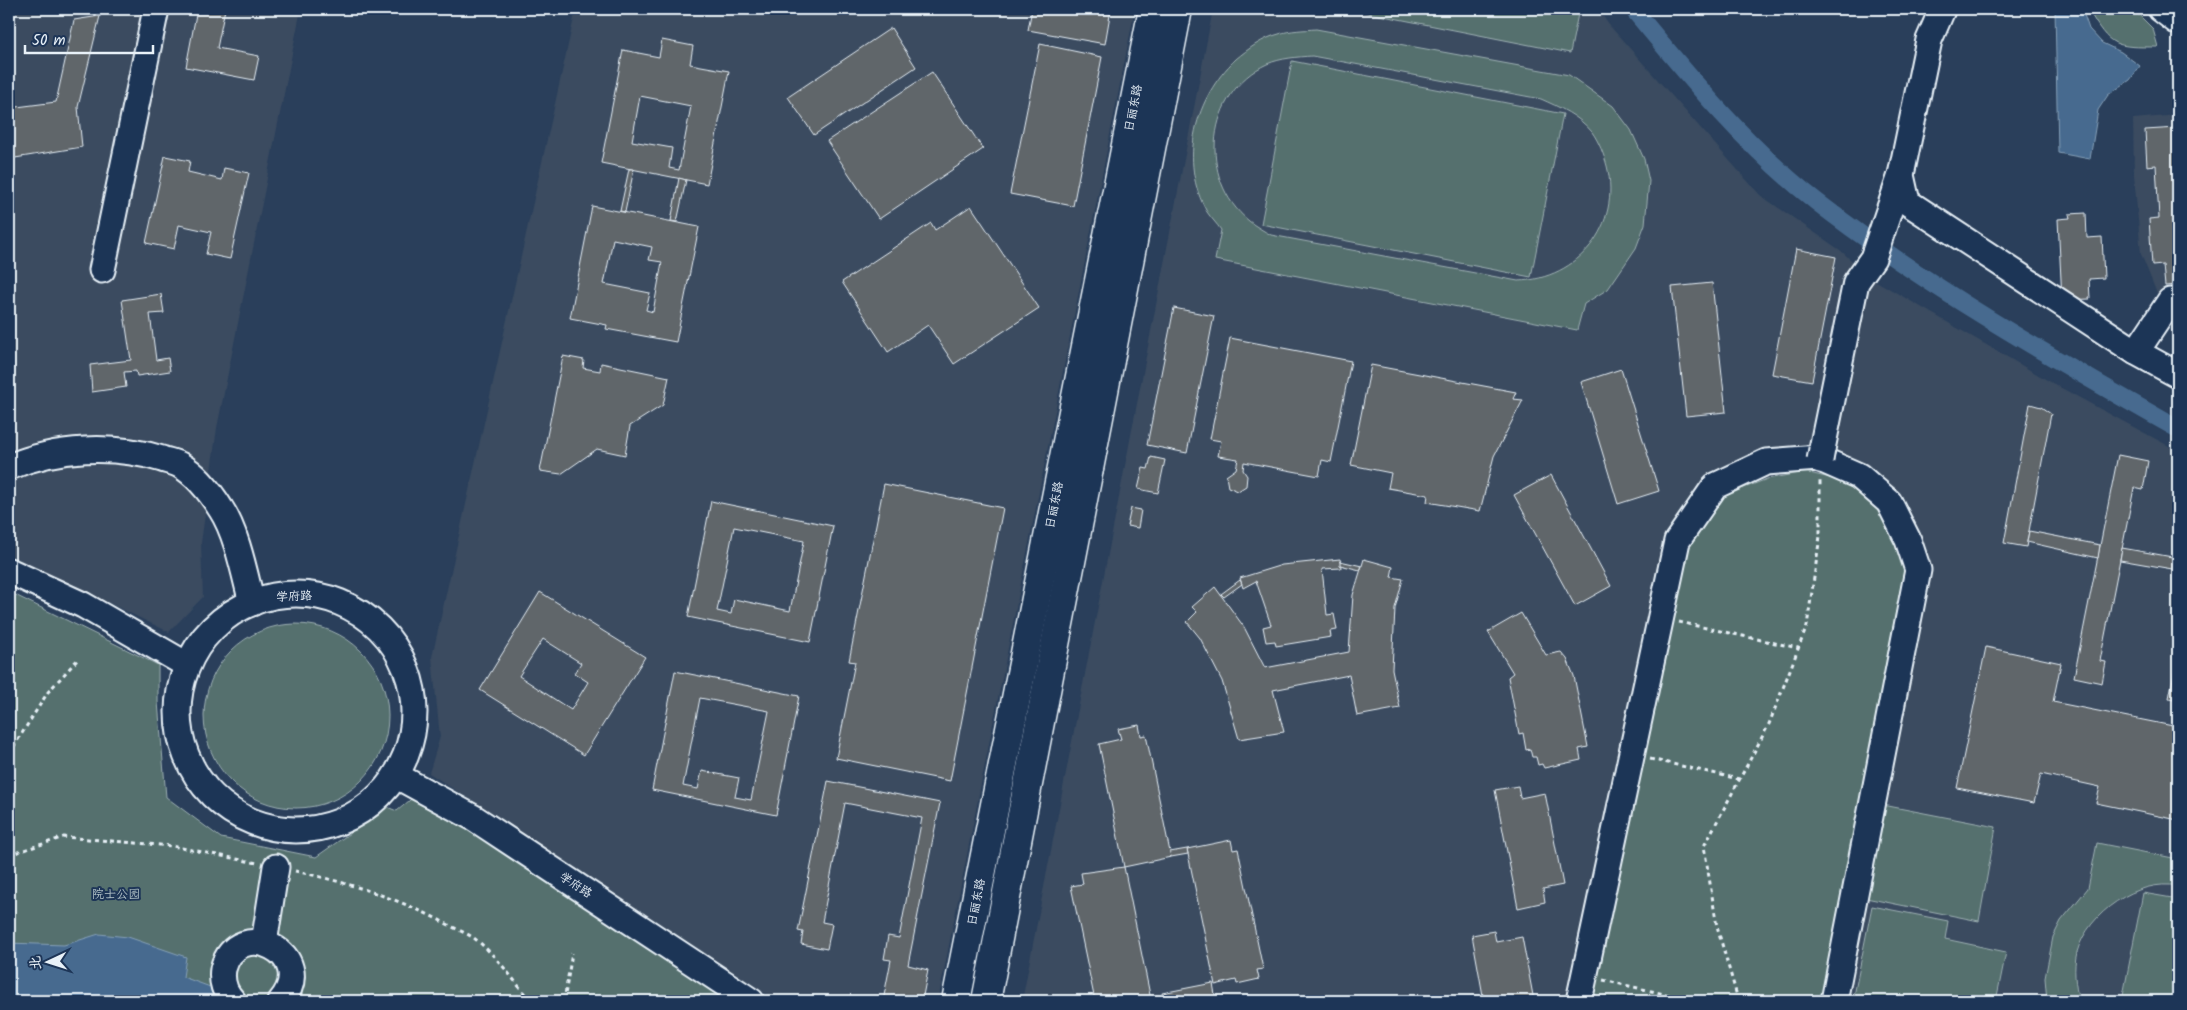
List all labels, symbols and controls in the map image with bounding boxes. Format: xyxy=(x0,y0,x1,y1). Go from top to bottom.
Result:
scale bar xyxy=(25,22,152,54)
text: 50 m xyxy=(32,29,66,53)
street label: 日丽东路 xyxy=(1120,83,1147,133)
street label: 日丽东路 xyxy=(1041,480,1068,530)
street label: 学府路 xyxy=(276,586,312,607)
street label: 学府路 xyxy=(555,868,596,903)
street label: 日丽东路 xyxy=(963,877,990,927)
park label: 院士公园 xyxy=(92,885,140,904)
north arrow xyxy=(22,938,72,988)
text: 北 xyxy=(25,955,47,971)

